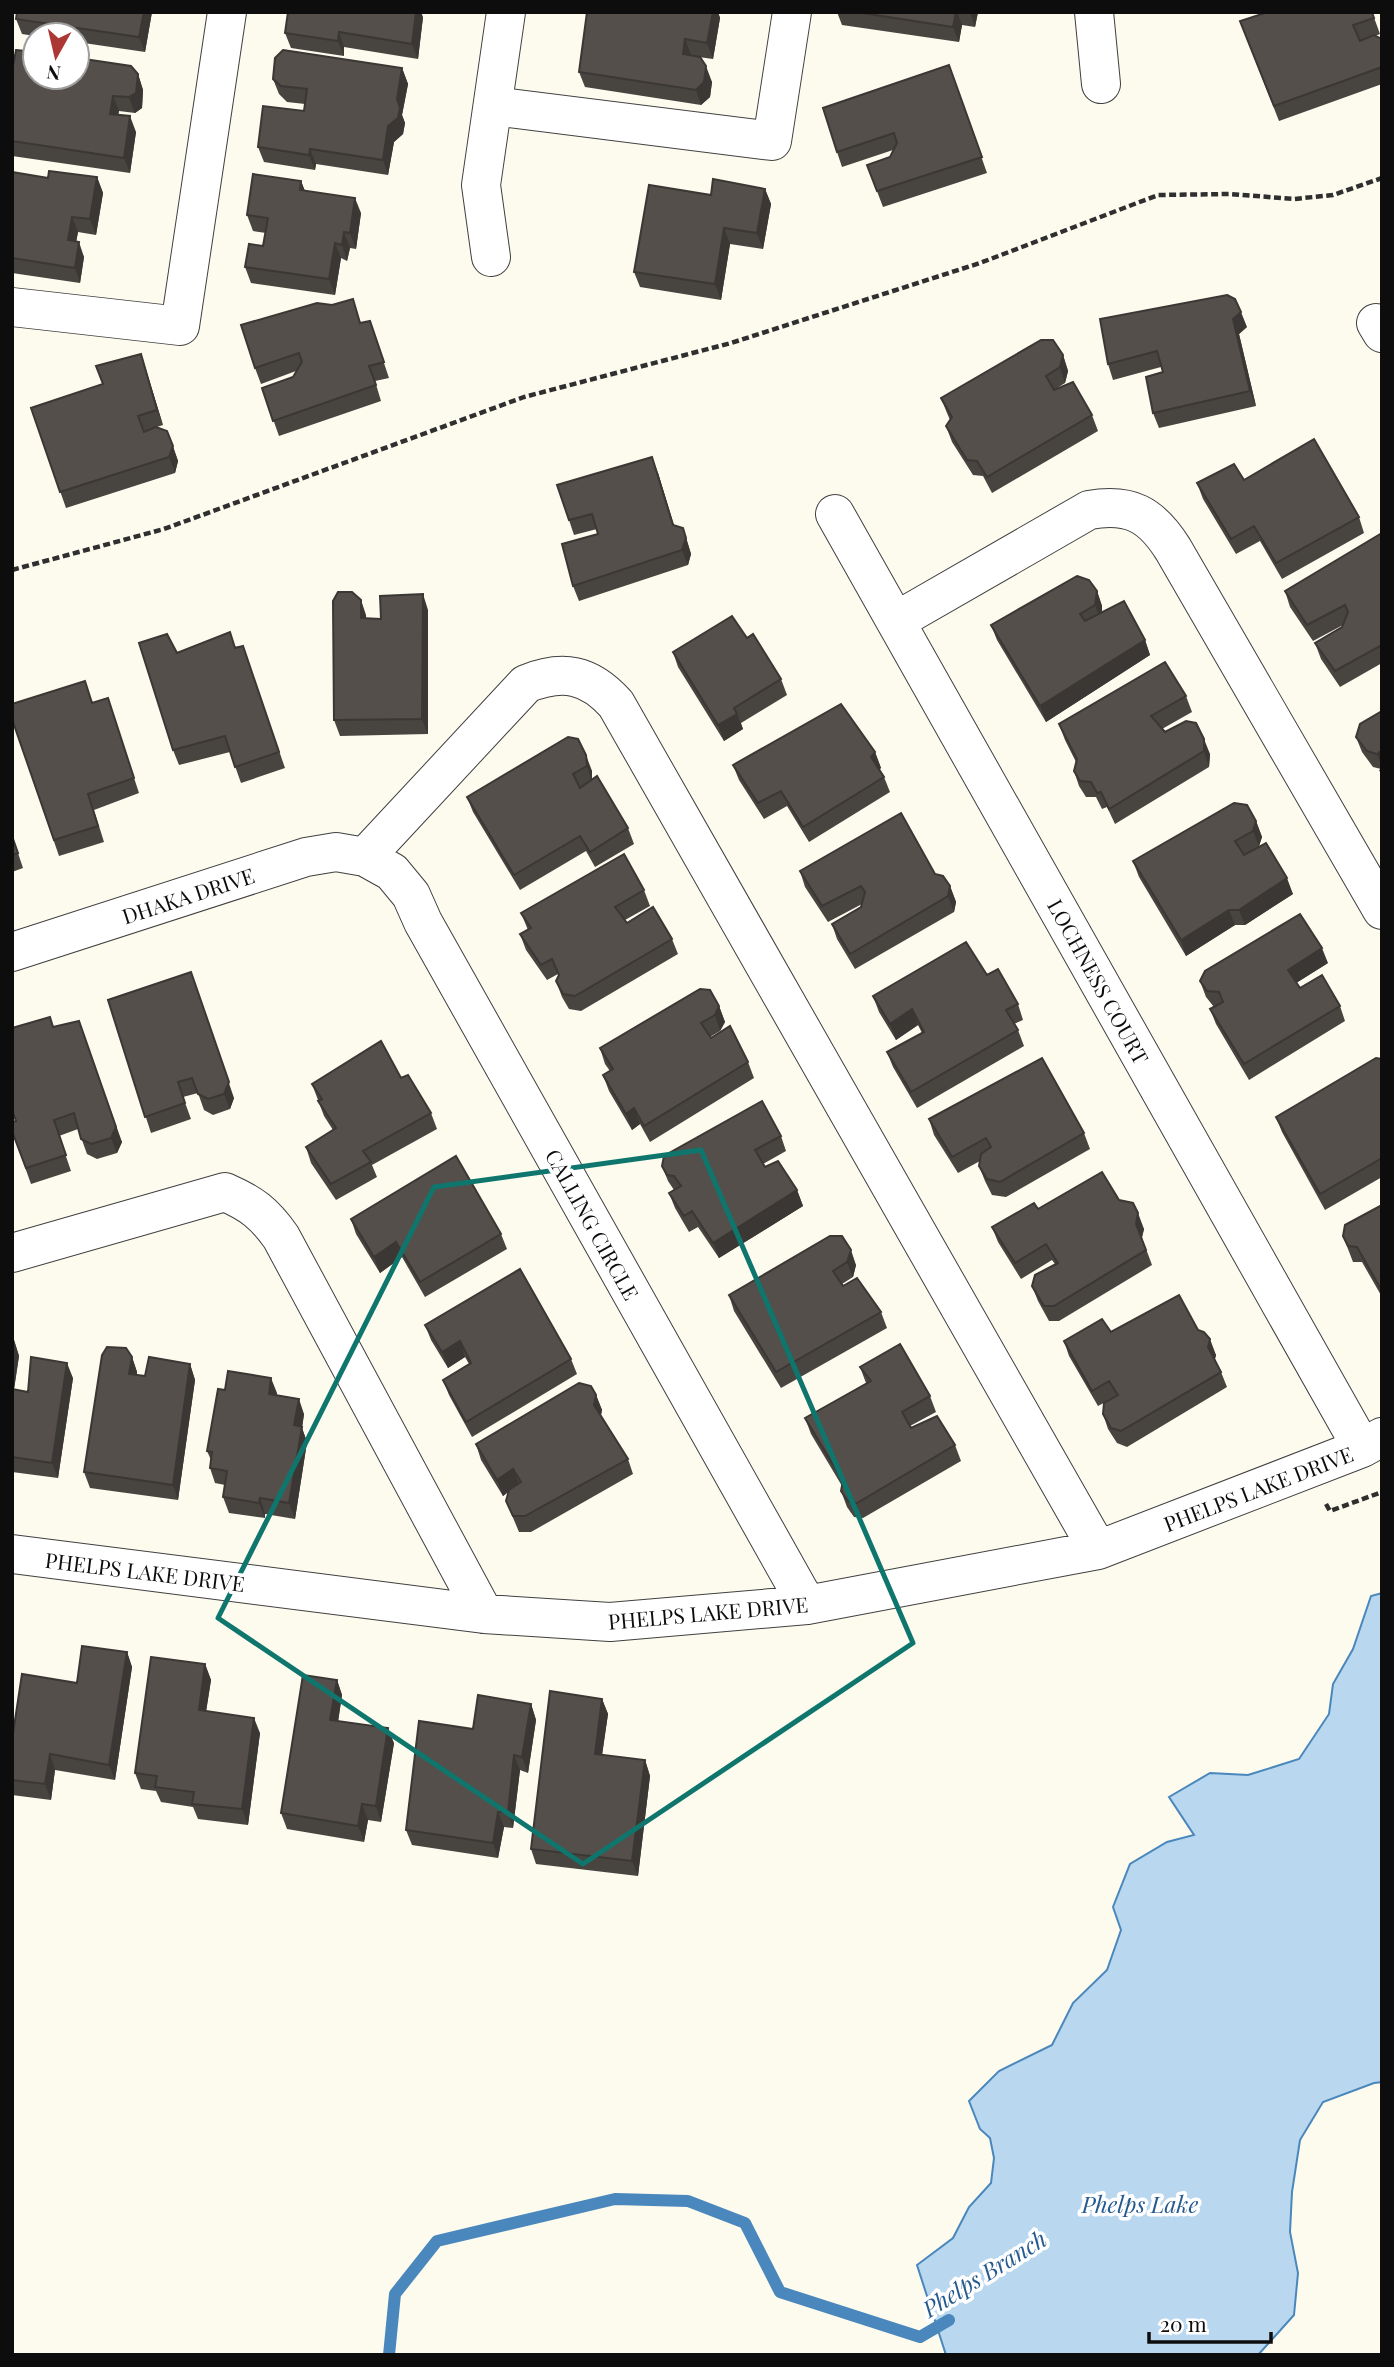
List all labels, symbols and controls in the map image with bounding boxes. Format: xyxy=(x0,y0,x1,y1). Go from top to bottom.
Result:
north arrow xyxy=(21,21,91,91)
text: N xyxy=(45,60,62,88)
street label: DHAKA DRIVE xyxy=(118,860,258,930)
street label: LOCHNESS COURT xyxy=(1042,894,1156,1068)
street label: CALLING CIRCLE xyxy=(540,1144,646,1304)
street label: PHELPS LAKE DRIVE xyxy=(1159,1439,1357,1537)
street label: PHELPS LAKE DRIVE xyxy=(44,1545,246,1597)
street label: PHELPS LAKE DRIVE xyxy=(607,1589,809,1635)
water label: Phelps Lake xyxy=(1081,2188,1198,2219)
water label: Phelps Branch xyxy=(915,2223,1052,2324)
scale bar xyxy=(1149,2300,1272,2344)
text: 20 m xyxy=(1160,2309,1207,2337)

